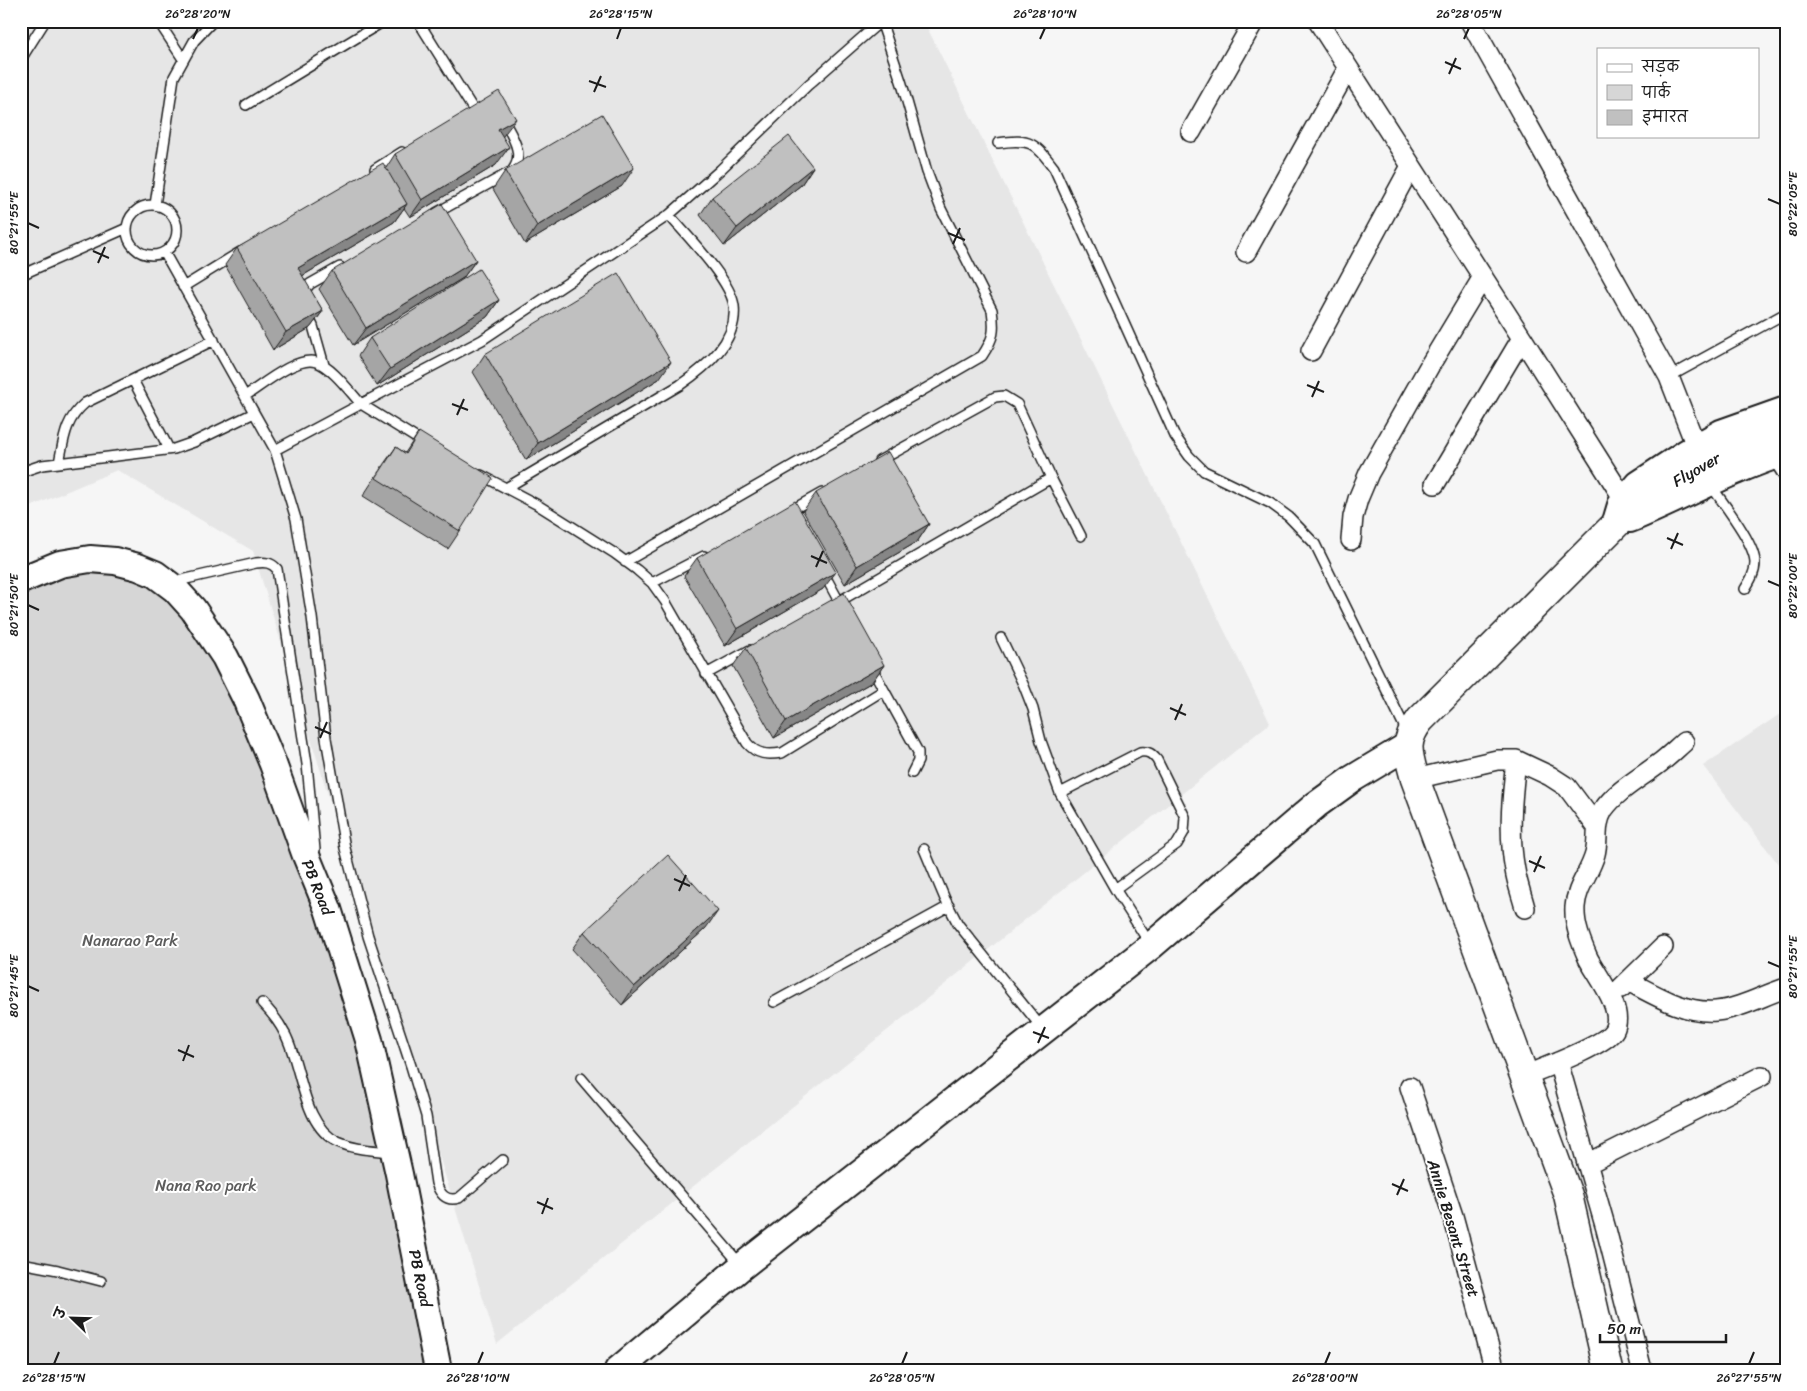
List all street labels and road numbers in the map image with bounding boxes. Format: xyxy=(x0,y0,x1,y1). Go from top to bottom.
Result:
street label: Flyover xyxy=(1667,443,1727,495)
street label: PB Road xyxy=(293,855,342,921)
street label: Annie Besant Street xyxy=(1418,1154,1488,1301)
street label: PB Road xyxy=(400,1247,441,1311)

